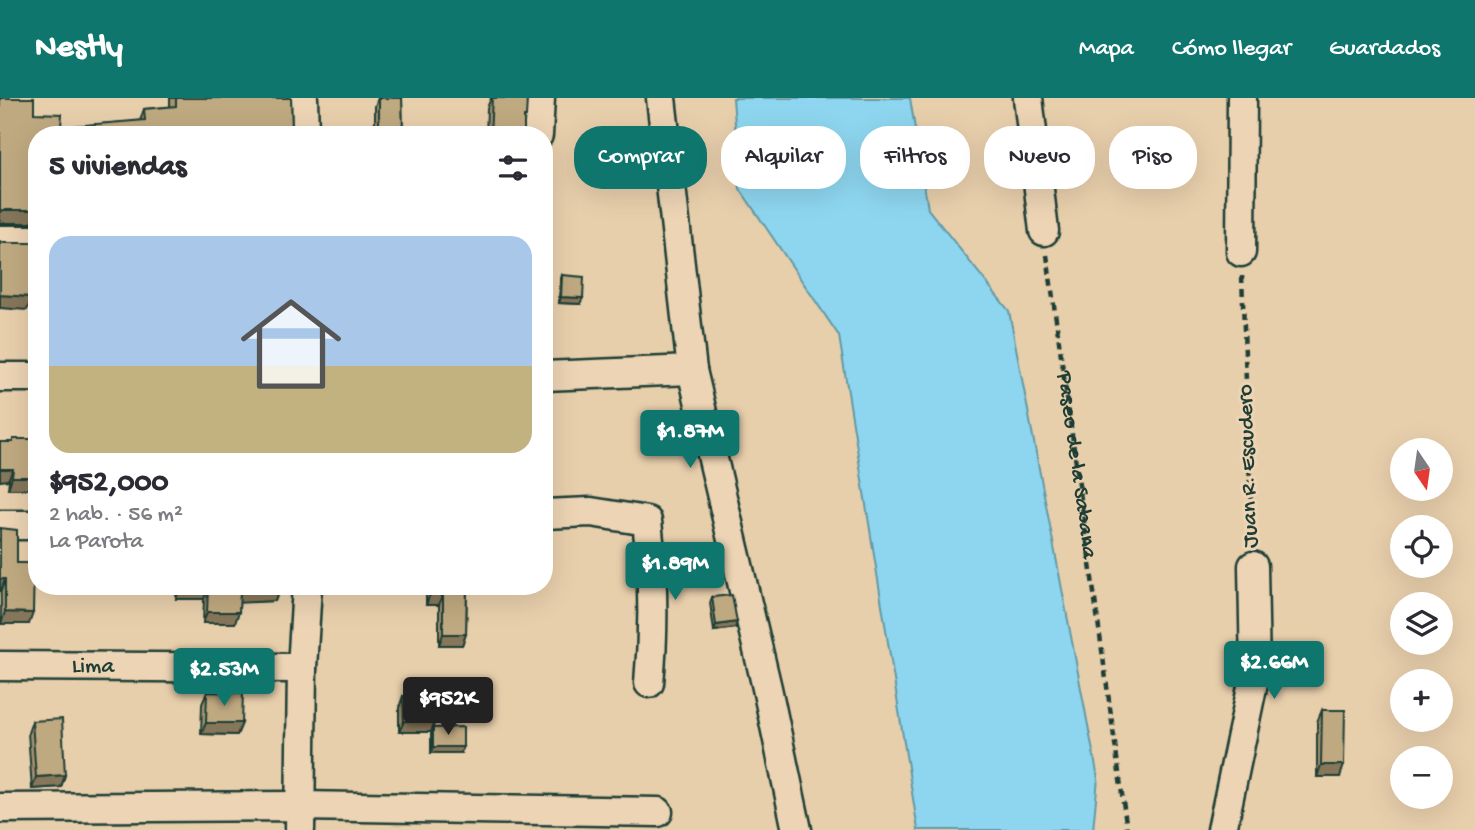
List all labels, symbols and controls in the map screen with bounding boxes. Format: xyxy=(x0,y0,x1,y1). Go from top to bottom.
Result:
text: Nestly xyxy=(35,30,123,68)
text: Mapa xyxy=(1079,35,1134,64)
text: Cómo llegar xyxy=(1172,35,1291,64)
text: Guardados xyxy=(1329,35,1440,64)
chip: Comprar xyxy=(574,126,707,189)
chip: Alquilar xyxy=(721,126,846,189)
chip: Filtros xyxy=(860,126,970,189)
chip: Nuevo xyxy=(984,126,1095,189)
chip: Piso xyxy=(1109,126,1197,189)
icon: filters xyxy=(494,149,532,187)
text: 5 viviendas xyxy=(49,151,186,186)
icon: home xyxy=(228,281,354,407)
street label: Paseo de la Sabana xyxy=(1050,368,1103,562)
street label: Juan R. Escudero xyxy=(1233,384,1265,548)
pin: $1.87M xyxy=(633,410,747,470)
text: $1.87M xyxy=(656,419,724,446)
north arrow xyxy=(1390,438,1452,500)
map controls xyxy=(1390,438,1453,809)
text: $952,000 xyxy=(49,467,169,502)
text: 2 hab. · 56 m² xyxy=(49,502,183,529)
button: locate xyxy=(1390,515,1453,578)
text: La Parota xyxy=(49,529,143,556)
pin: $1.89M xyxy=(618,542,732,602)
text: $1.89M xyxy=(642,551,708,578)
button: layers xyxy=(1390,592,1453,655)
pin: $2.66M xyxy=(1217,642,1331,701)
pin: $2.53M xyxy=(167,648,281,708)
text: $2.66M xyxy=(1240,650,1308,677)
street label: Lima xyxy=(72,653,116,680)
text: $2.53M xyxy=(190,657,258,684)
button: + xyxy=(1390,669,1453,732)
pin: $952K xyxy=(399,678,497,737)
text: $952K xyxy=(419,686,477,713)
button: − xyxy=(1390,746,1453,809)

